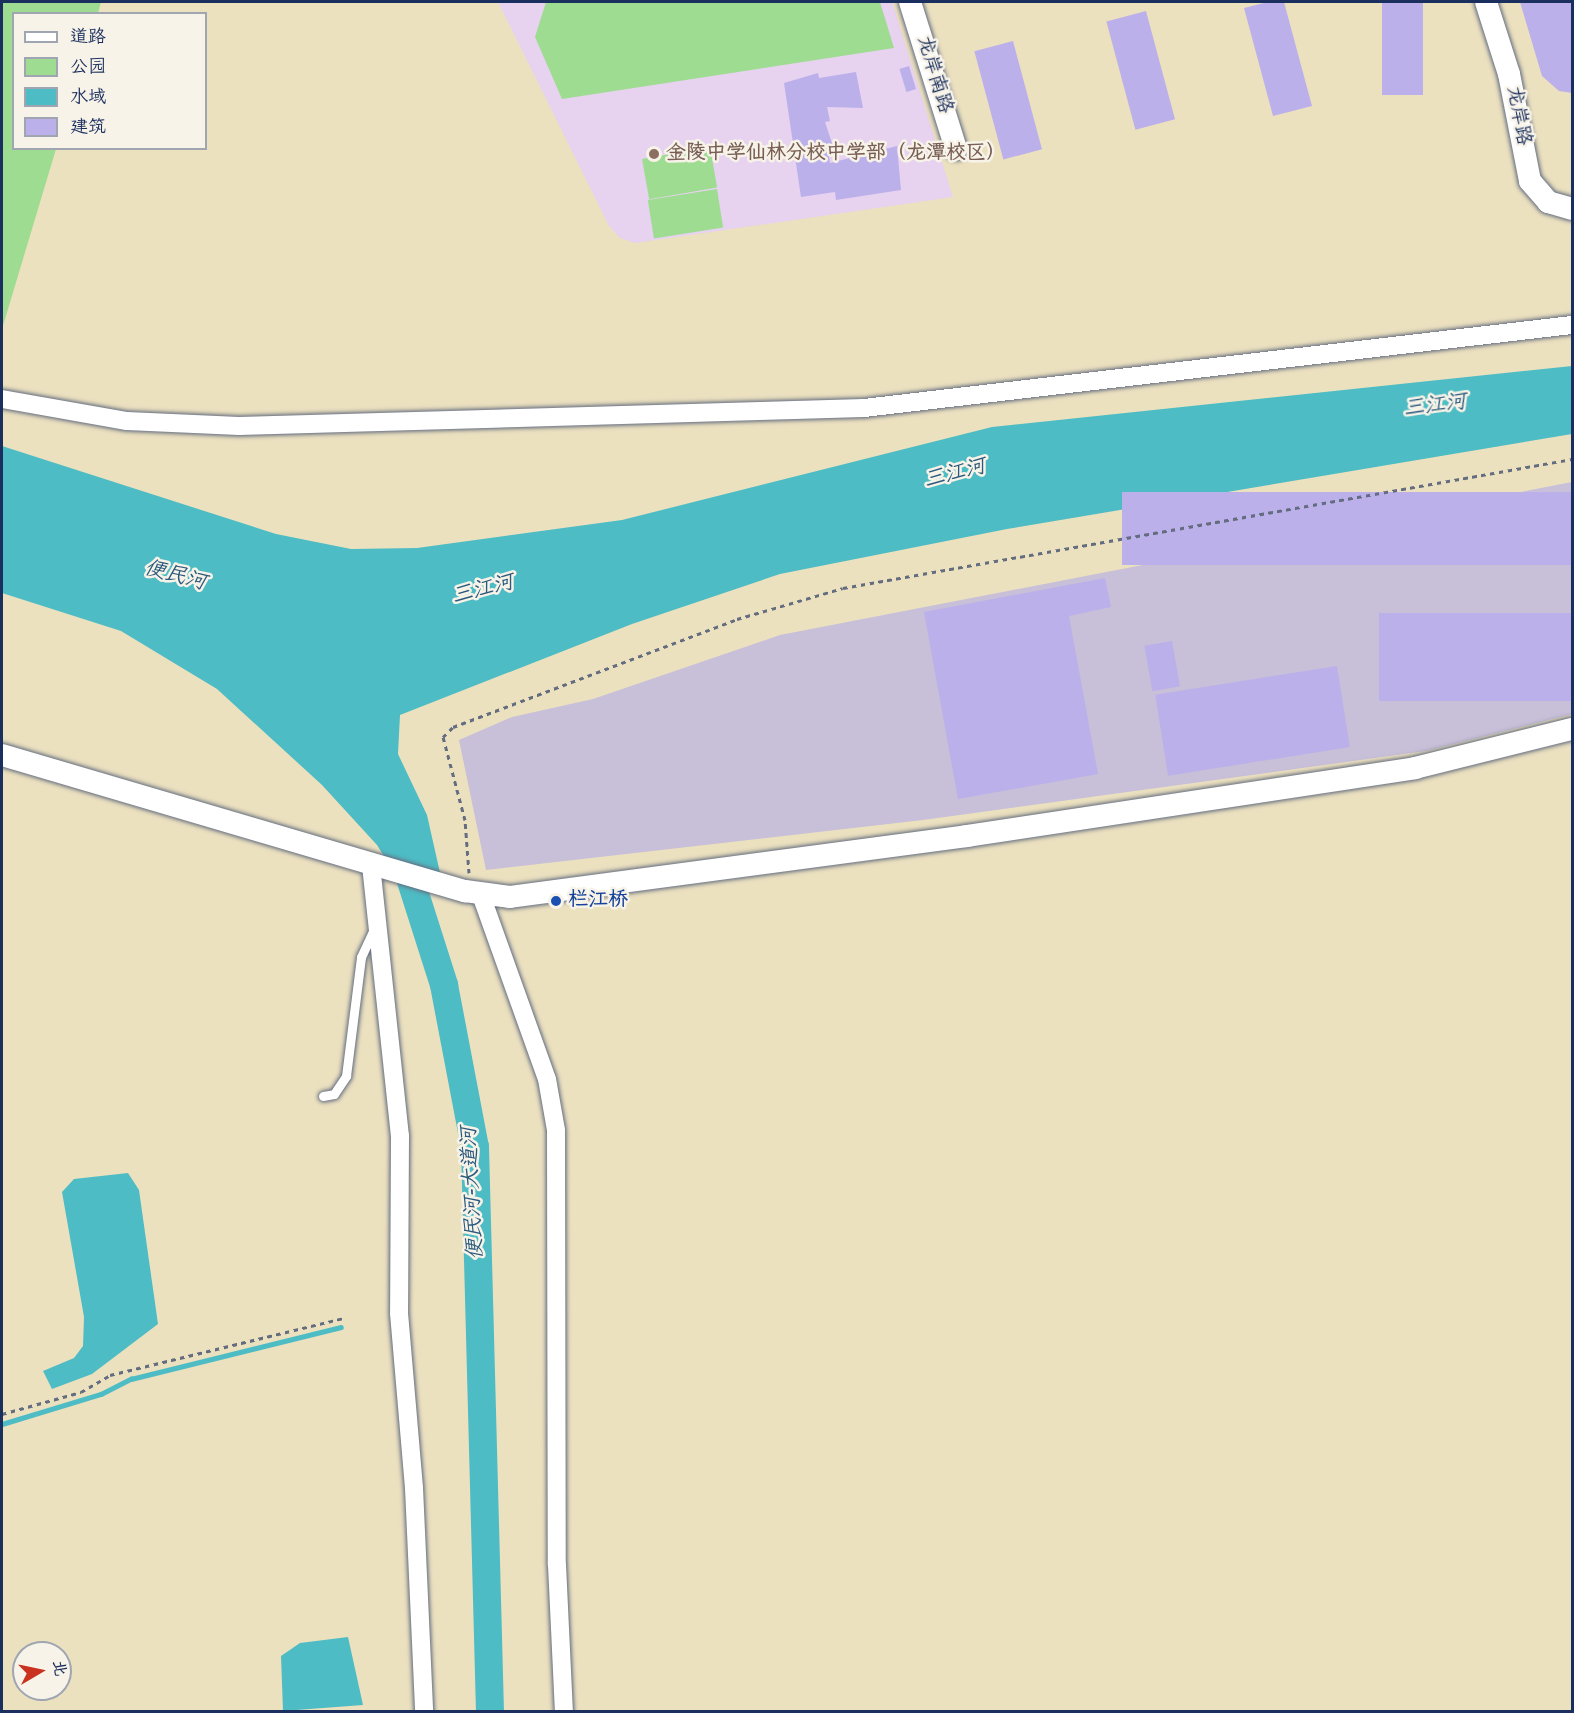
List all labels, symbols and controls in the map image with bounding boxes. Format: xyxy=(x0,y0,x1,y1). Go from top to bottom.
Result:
legend xyxy=(12,12,207,150)
text: 道路 xyxy=(70,26,106,51)
street label: 龙岸南路 xyxy=(910,33,956,117)
text: 公园 xyxy=(70,56,106,81)
street label: 龙岸路 xyxy=(1499,84,1535,148)
text: 水域 xyxy=(70,86,106,111)
text: 建筑 xyxy=(70,116,106,141)
place label: 金陵中学仙林分校中学部（龙潭校区） xyxy=(666,142,1006,166)
marker: 金陵中学仙林分校中学部（龙潭校区） xyxy=(647,147,661,161)
water label: 三江河 xyxy=(1402,391,1468,423)
water label: 三江河 xyxy=(921,455,989,495)
water label: 便民河 xyxy=(141,557,209,597)
water label: 三江河 xyxy=(449,571,517,611)
place label: 栏江桥 xyxy=(568,889,628,913)
marker: 栏江桥 xyxy=(549,894,563,908)
water label: 便民河-大道河 xyxy=(458,1126,490,1260)
north arrow xyxy=(12,1641,72,1701)
text: 北 xyxy=(46,1659,71,1678)

